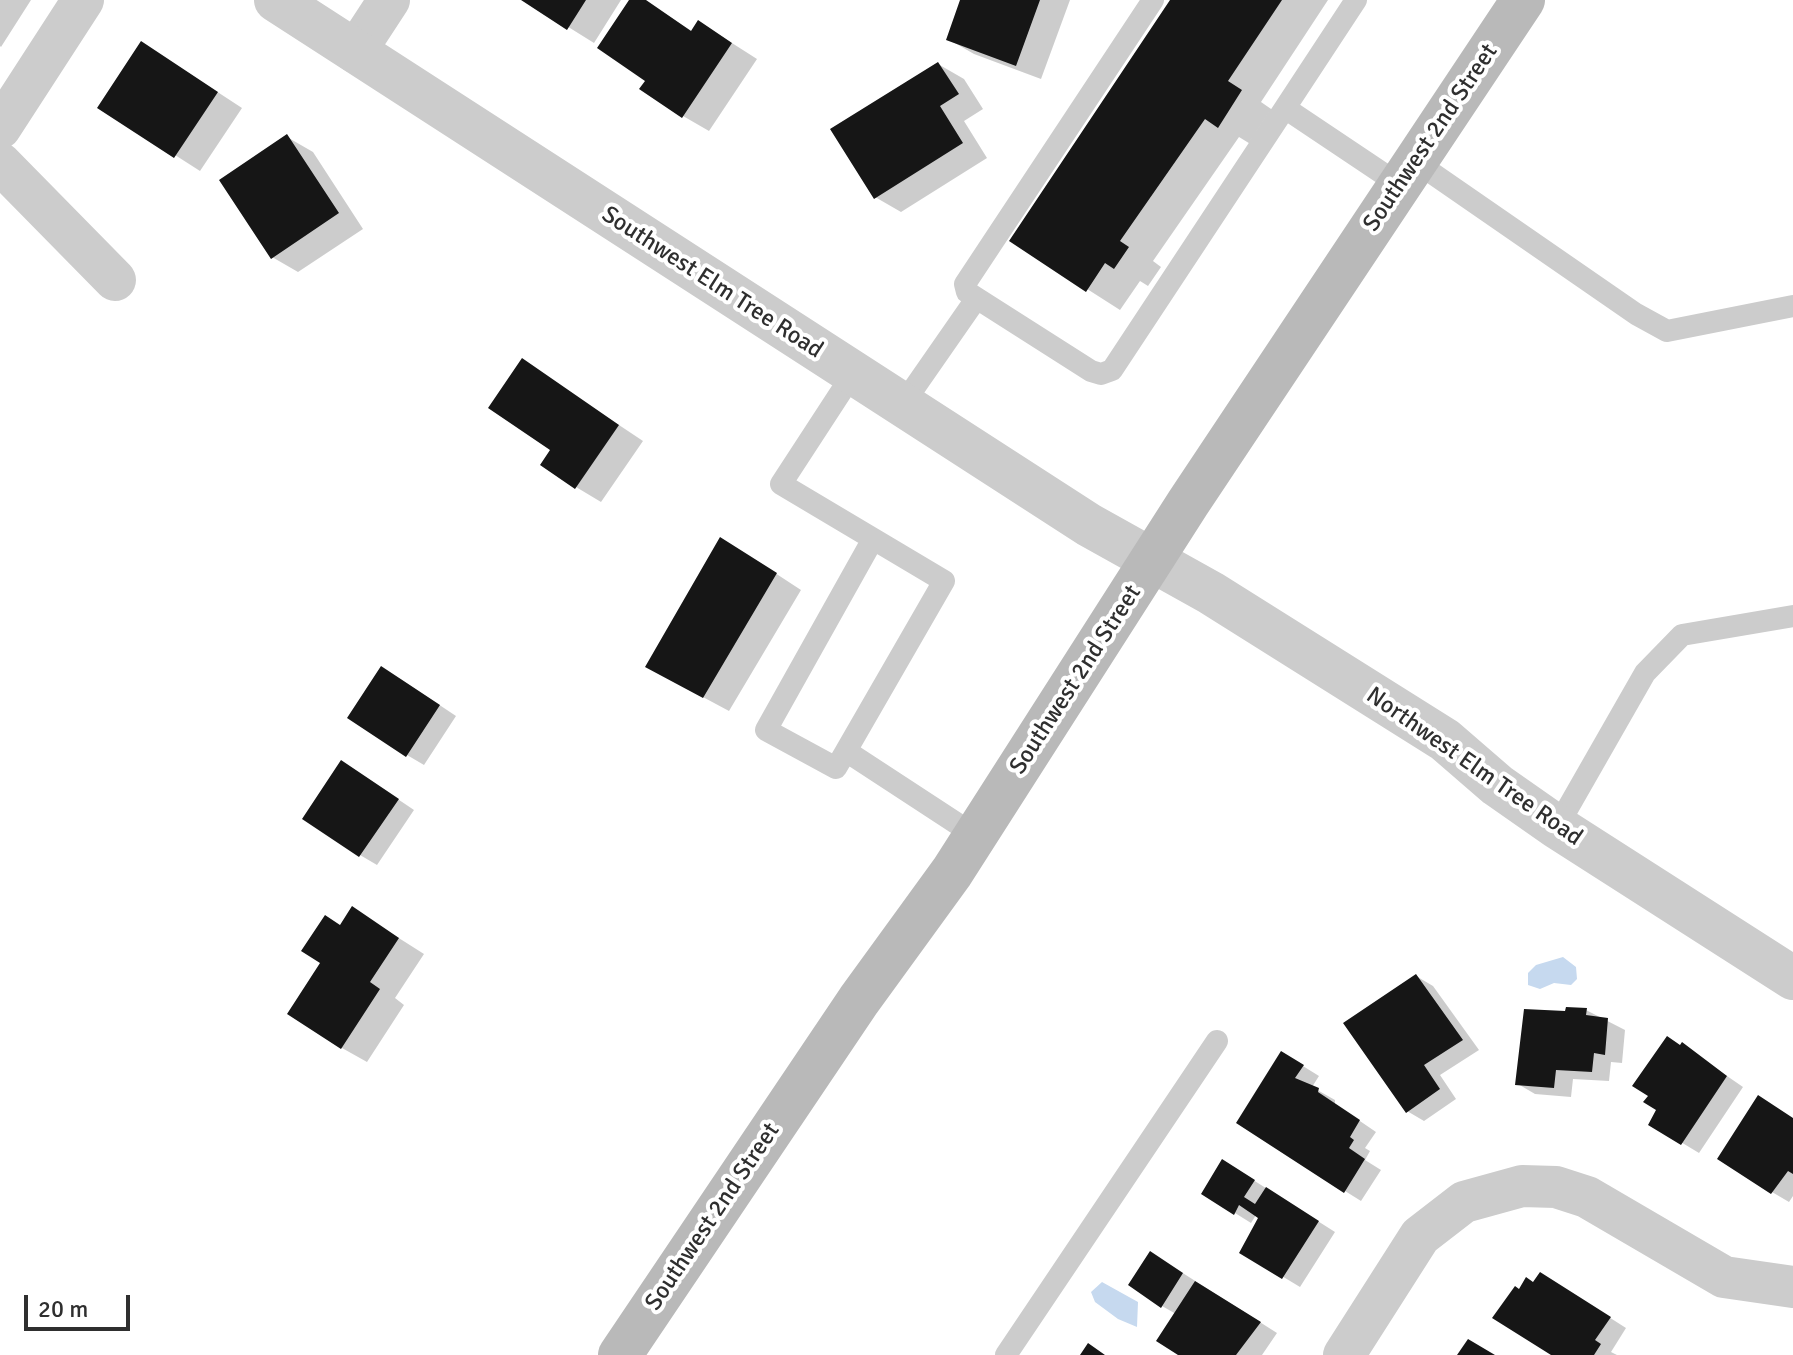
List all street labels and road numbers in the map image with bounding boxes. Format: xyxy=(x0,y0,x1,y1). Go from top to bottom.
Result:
street label: Southwest 2nd Street xyxy=(1358,39,1504,237)
street label: Southwest Elm Tree Road xyxy=(596,201,828,365)
street label: Southwest 2nd Street xyxy=(1004,580,1148,780)
street label: Northwest Elm Tree Road xyxy=(1360,681,1588,853)
street label: Southwest 2nd Street xyxy=(640,1118,786,1316)

